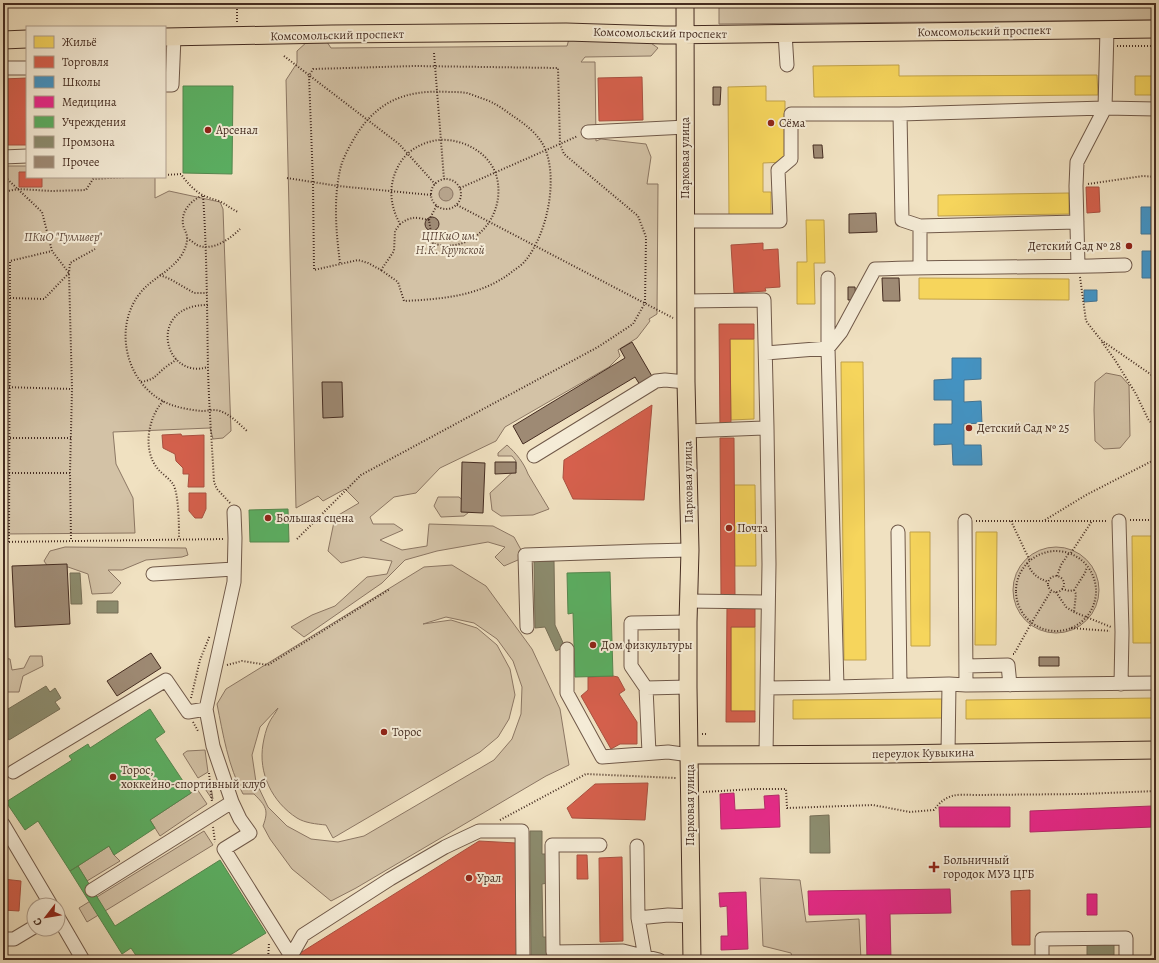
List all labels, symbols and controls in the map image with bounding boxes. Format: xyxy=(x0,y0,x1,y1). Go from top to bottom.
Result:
street label: Комсомольский проспект xyxy=(917,22,1052,40)
street label: Комсомольский проспект xyxy=(593,24,728,42)
legend xyxy=(26,26,166,178)
street label: Комсомольский проспект xyxy=(270,26,405,44)
text: Жильё xyxy=(62,34,97,50)
text: Торговля xyxy=(62,54,109,70)
text: Школы xyxy=(62,74,101,90)
text: Медицина xyxy=(62,94,117,110)
text: Учреждения xyxy=(62,114,126,130)
place label: Сёма xyxy=(779,115,806,131)
street label: Парковая улица xyxy=(677,116,693,199)
marker: Сёма xyxy=(766,118,776,128)
place label: Арсенал xyxy=(215,122,258,138)
marker: Арсенал xyxy=(203,125,213,135)
text: Промзона xyxy=(62,134,115,150)
text: Прочее xyxy=(62,154,100,170)
park label: ЦПКиО им. Н.К. Крупской xyxy=(416,228,484,258)
park label: ПКиО "Гулливер" xyxy=(24,229,103,245)
place label: Детский Сад № 28 xyxy=(1028,238,1121,254)
marker: Детский Сад № 28 xyxy=(1124,241,1134,251)
place label: Детский Сад № 25 xyxy=(977,420,1069,436)
marker: Детский Сад № 25 xyxy=(964,423,974,433)
street label: Парковая улица xyxy=(679,440,697,523)
place label: Большая сцена xyxy=(276,510,354,526)
marker: Большая сцена xyxy=(263,513,273,523)
place label: Почта xyxy=(737,520,768,536)
marker: Почта xyxy=(724,523,734,533)
place label: Дом физкультуры xyxy=(601,637,693,653)
marker: Дом физкультуры xyxy=(588,640,598,650)
place label: Торос xyxy=(392,724,421,740)
marker: Торос xyxy=(379,727,389,737)
street label: переулок Кувыкина xyxy=(872,744,975,762)
place label: Торос, хоккейно-спортивный клуб xyxy=(121,762,266,792)
street label: Парковая улица xyxy=(682,763,698,846)
marker: Торос, хоккейно-спортивный клуб xyxy=(108,772,118,782)
place label: Больничный городок МУЗ ЦГБ xyxy=(943,852,1034,882)
marker: Больничный городок МУЗ ЦГБ xyxy=(928,861,940,873)
place label: Урал xyxy=(477,870,501,886)
marker: Урал xyxy=(464,873,474,883)
north arrow xyxy=(26,897,66,937)
text: С xyxy=(30,915,46,929)

